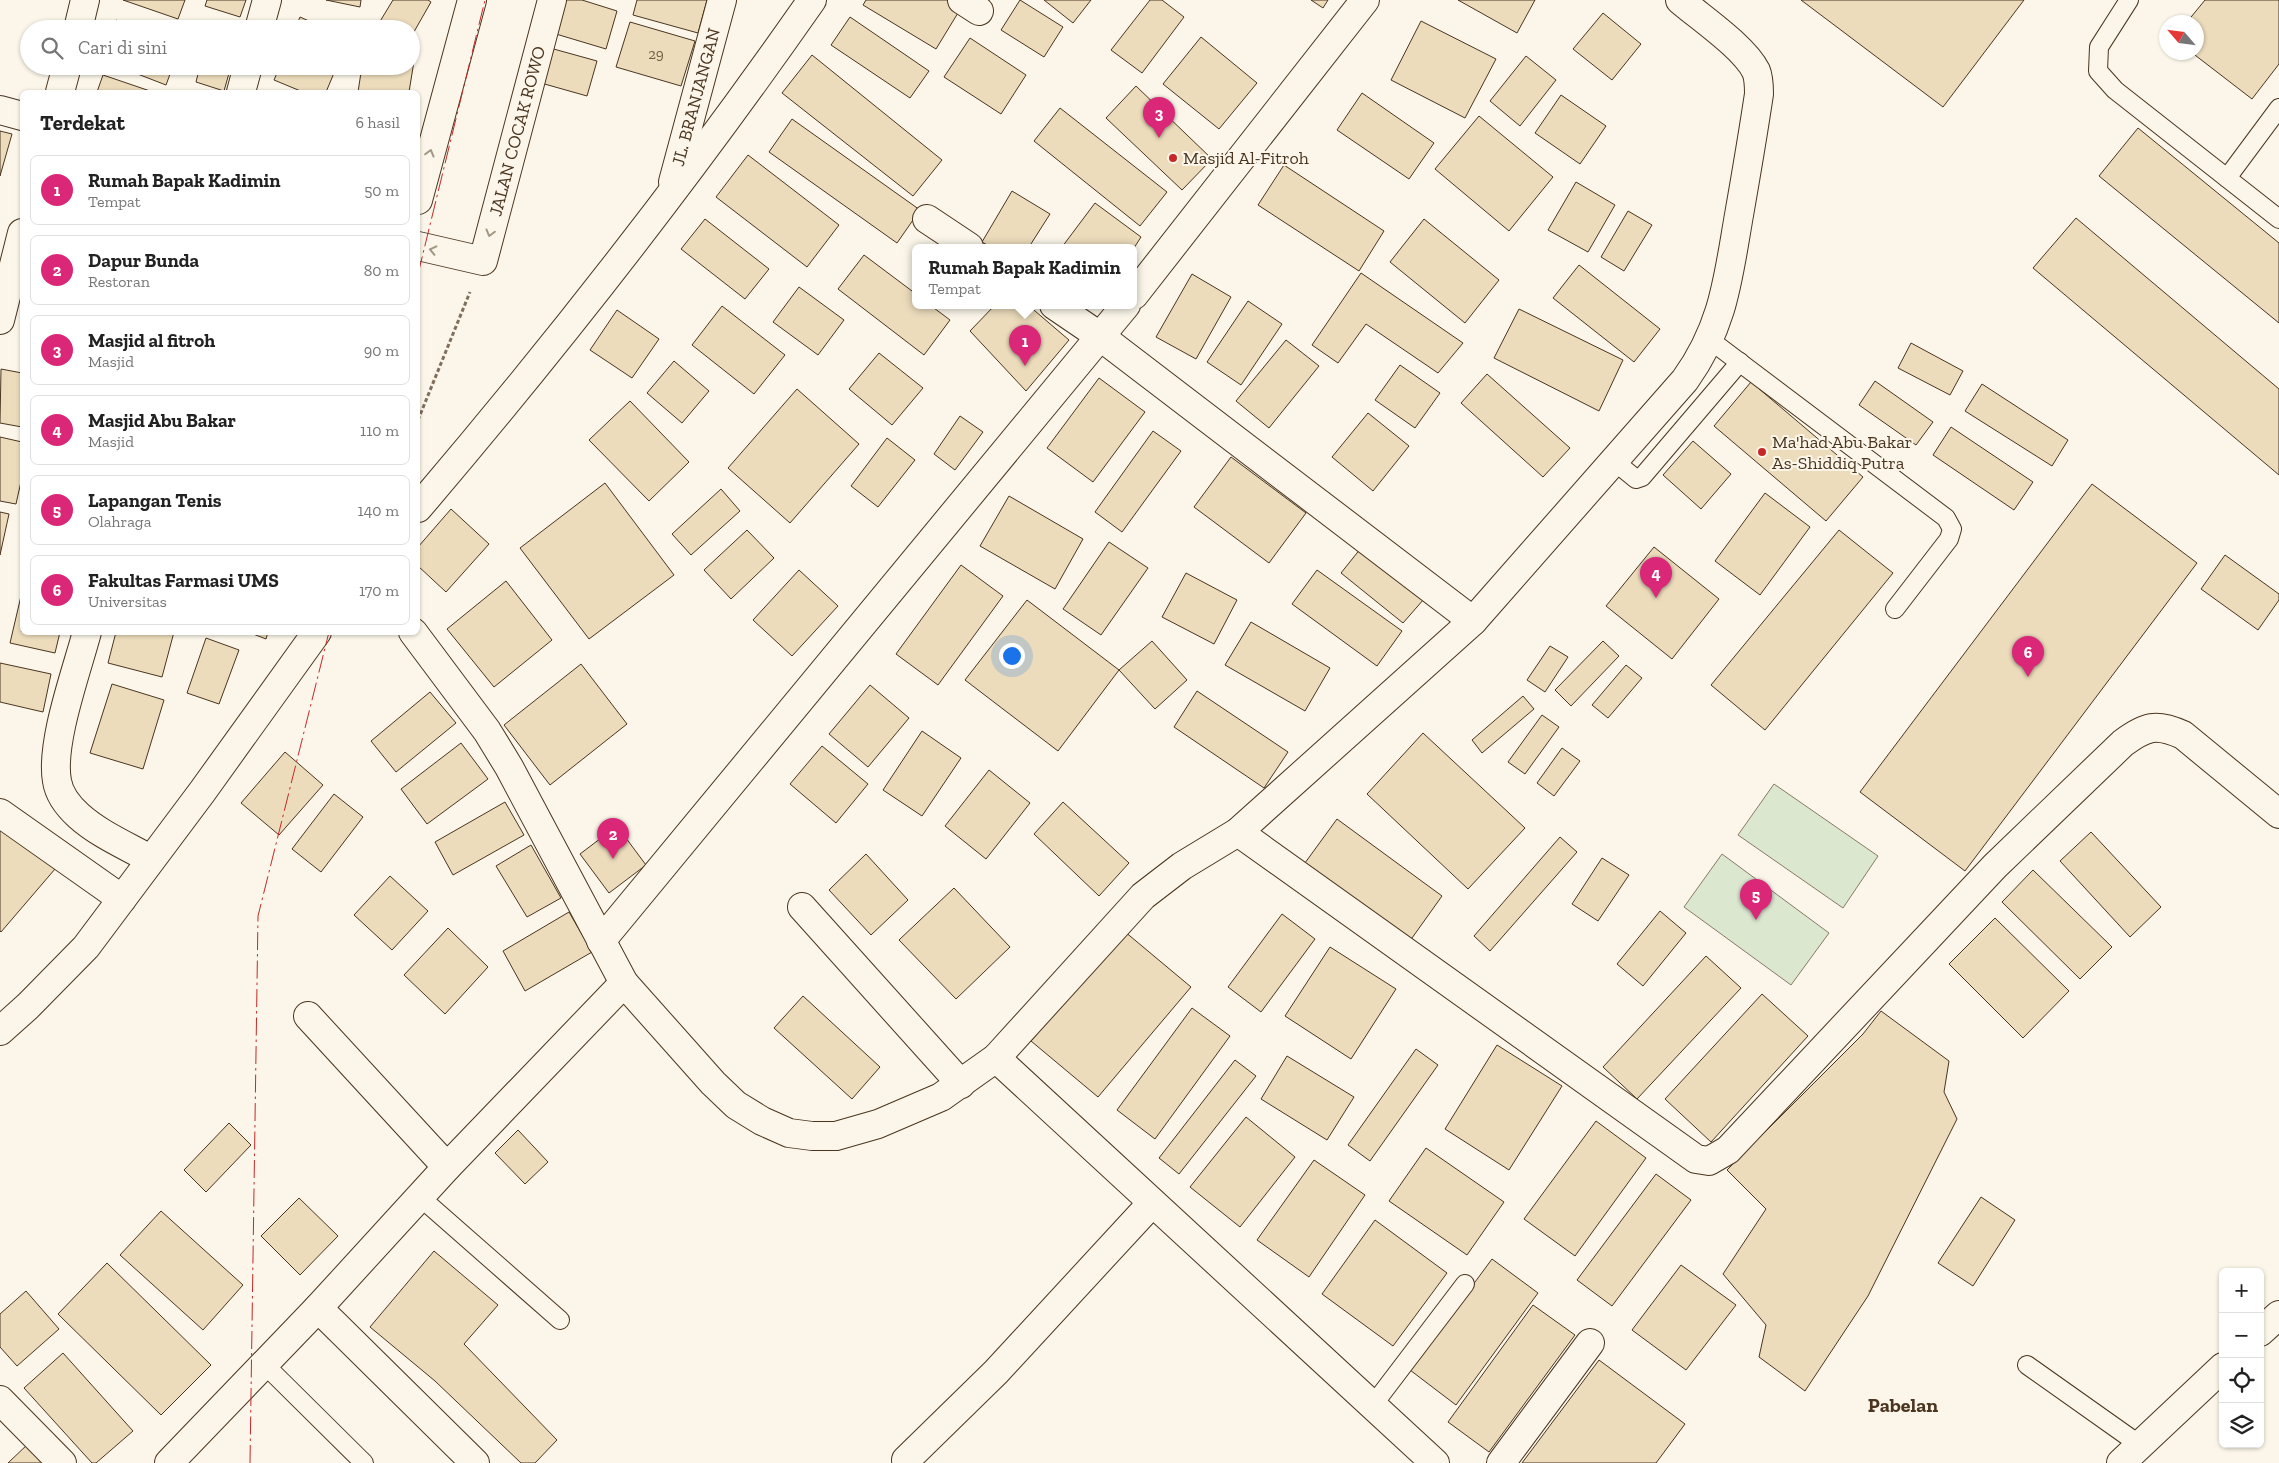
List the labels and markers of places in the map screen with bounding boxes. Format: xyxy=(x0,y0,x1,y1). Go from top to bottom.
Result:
pin: 3 xyxy=(1143,97,1175,138)
place label: Masjid Al-Fitroh xyxy=(1183,147,1309,169)
marker: Masjid Al-Fitroh xyxy=(1167,152,1179,164)
pin: 1 xyxy=(1009,325,1041,366)
place label: Ma'had Abu Bakar As-Shiddiq Putra xyxy=(1772,431,1912,474)
marker: Ma'had Abu Bakar As-Shiddiq Putra xyxy=(1756,446,1768,458)
pin: 4 xyxy=(1640,557,1672,598)
pin: 6 xyxy=(2012,636,2044,677)
pin: 2 xyxy=(597,818,629,859)
pin: 5 xyxy=(1740,879,1772,920)

